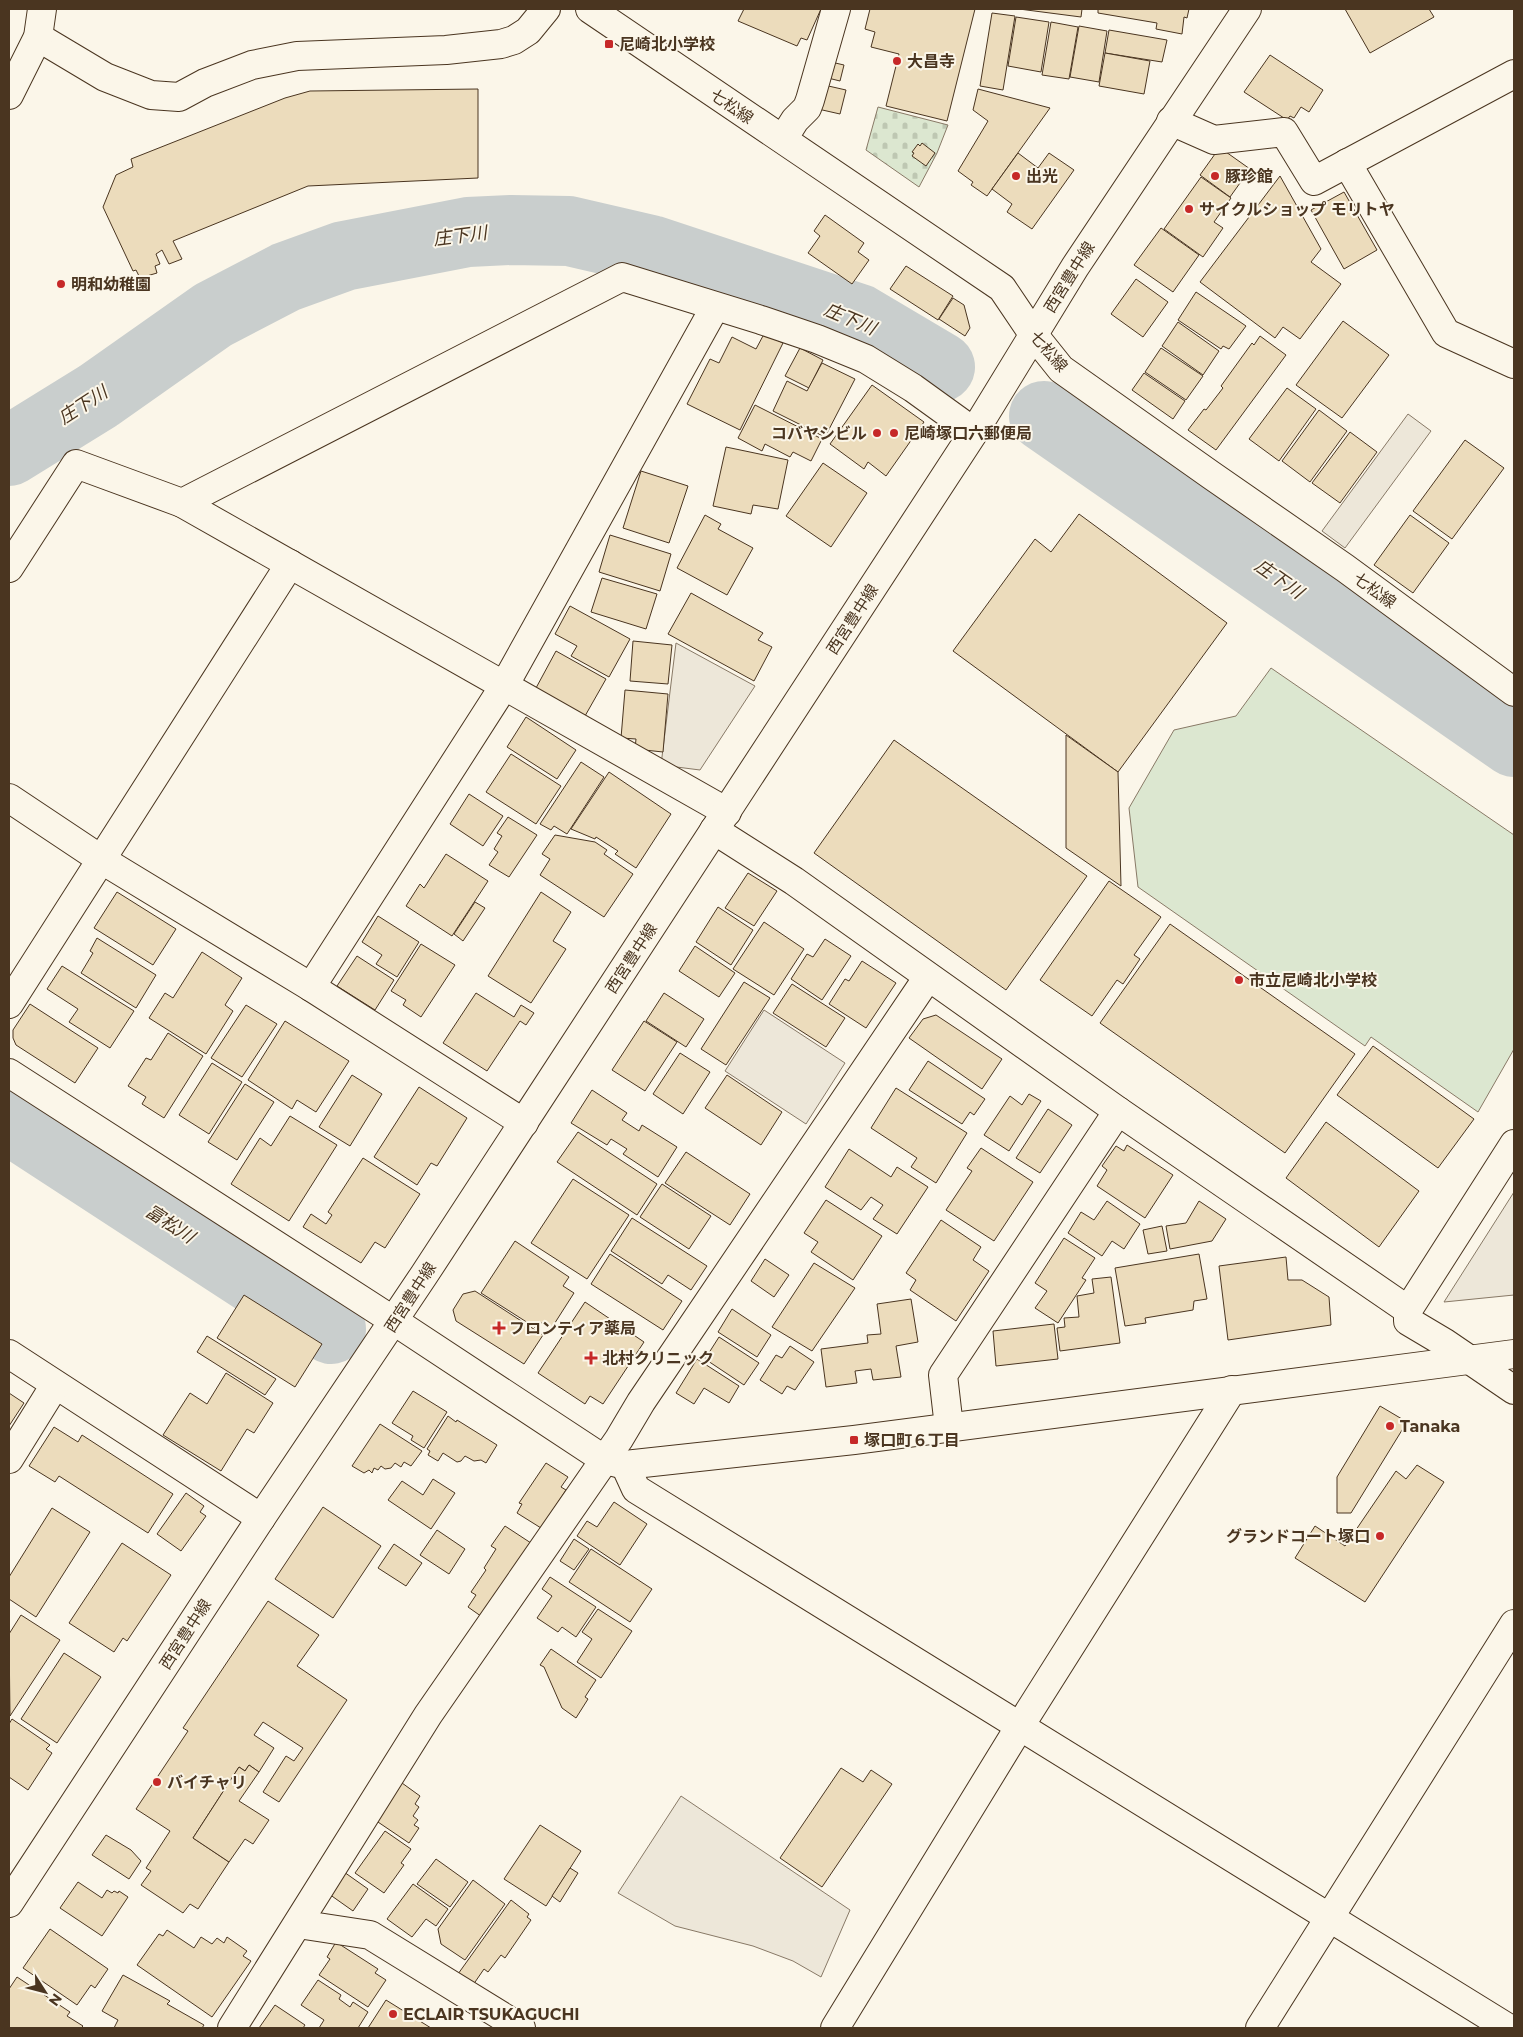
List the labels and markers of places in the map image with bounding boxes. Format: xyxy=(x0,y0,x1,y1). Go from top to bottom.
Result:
place label: 尼崎北小学校 xyxy=(619,35,715,54)
marker: 尼崎北小学校 xyxy=(603,38,615,50)
place label: 大昌寺 xyxy=(907,52,955,71)
marker: 大昌寺 xyxy=(891,55,903,67)
place label: 出光 xyxy=(1026,167,1058,186)
place label: 豚珍館 xyxy=(1225,167,1273,186)
marker: 出光 xyxy=(1010,170,1022,182)
marker: 豚珍館 xyxy=(1209,170,1221,182)
place label: サイクルショップ モリトヤ xyxy=(1199,200,1395,219)
marker: サイクルショップ モリトヤ xyxy=(1183,203,1195,215)
place label: 明和幼稚園 xyxy=(71,275,151,294)
marker: 明和幼稚園 xyxy=(55,278,67,290)
place label: コバヤシビル xyxy=(771,424,867,443)
place label: 尼崎塚口六郵便局 xyxy=(904,424,1032,443)
marker: コバヤシビル xyxy=(871,427,883,439)
marker: 尼崎塚口六郵便局 xyxy=(888,427,900,439)
place label: 市立尼崎北小学校 xyxy=(1249,971,1377,990)
marker: 市立尼崎北小学校 xyxy=(1233,974,1245,986)
place label: フロンティア薬局 xyxy=(509,1319,636,1338)
marker: フロンティア薬局 xyxy=(493,1322,505,1334)
place label: 北村クリニック xyxy=(602,1349,714,1368)
marker: 北村クリニック xyxy=(584,1351,598,1365)
place label: Tanaka xyxy=(1400,1417,1460,1436)
marker: Tanaka xyxy=(1384,1420,1396,1432)
place label: 塚口町６丁目 xyxy=(864,1431,960,1450)
marker: 塚口町６丁目 xyxy=(848,1434,860,1446)
place label: グランドコート塚口 xyxy=(1226,1527,1370,1546)
marker: グランドコート塚口 xyxy=(1374,1530,1386,1542)
place label: バイチャリ xyxy=(167,1773,247,1792)
marker: バイチャリ xyxy=(151,1776,163,1788)
place label: ECLAIR TSUKAGUCHI xyxy=(403,2005,580,2024)
marker: ECLAIR TSUKAGUCHI xyxy=(387,2008,399,2020)

